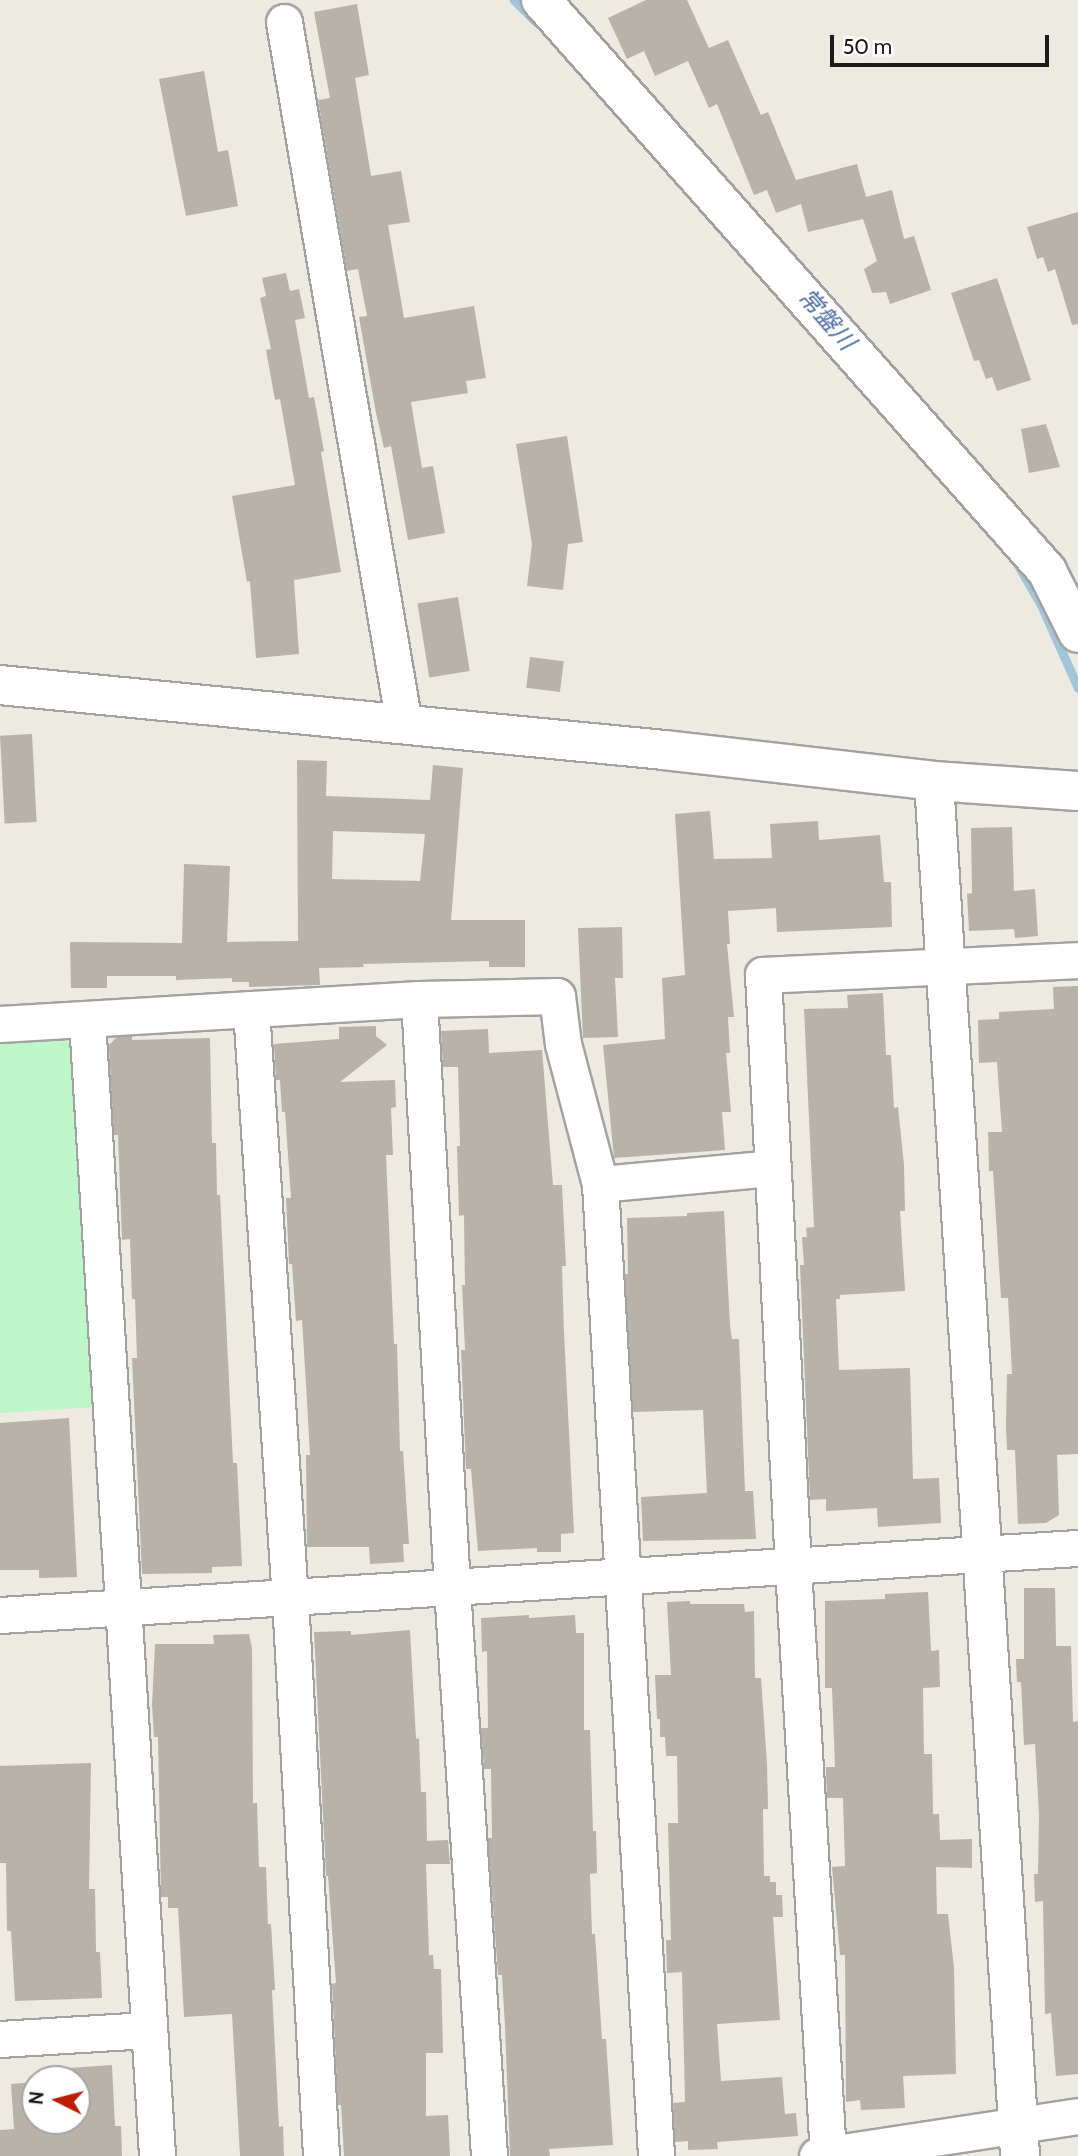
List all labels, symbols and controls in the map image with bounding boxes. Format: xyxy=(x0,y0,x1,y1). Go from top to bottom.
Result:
scale bar xyxy=(833,21,1052,65)
text: 50 m xyxy=(843,34,892,59)
water label: 常盤川 xyxy=(793,282,861,356)
north arrow xyxy=(21,2065,91,2135)
text: N xyxy=(24,2090,49,2106)

